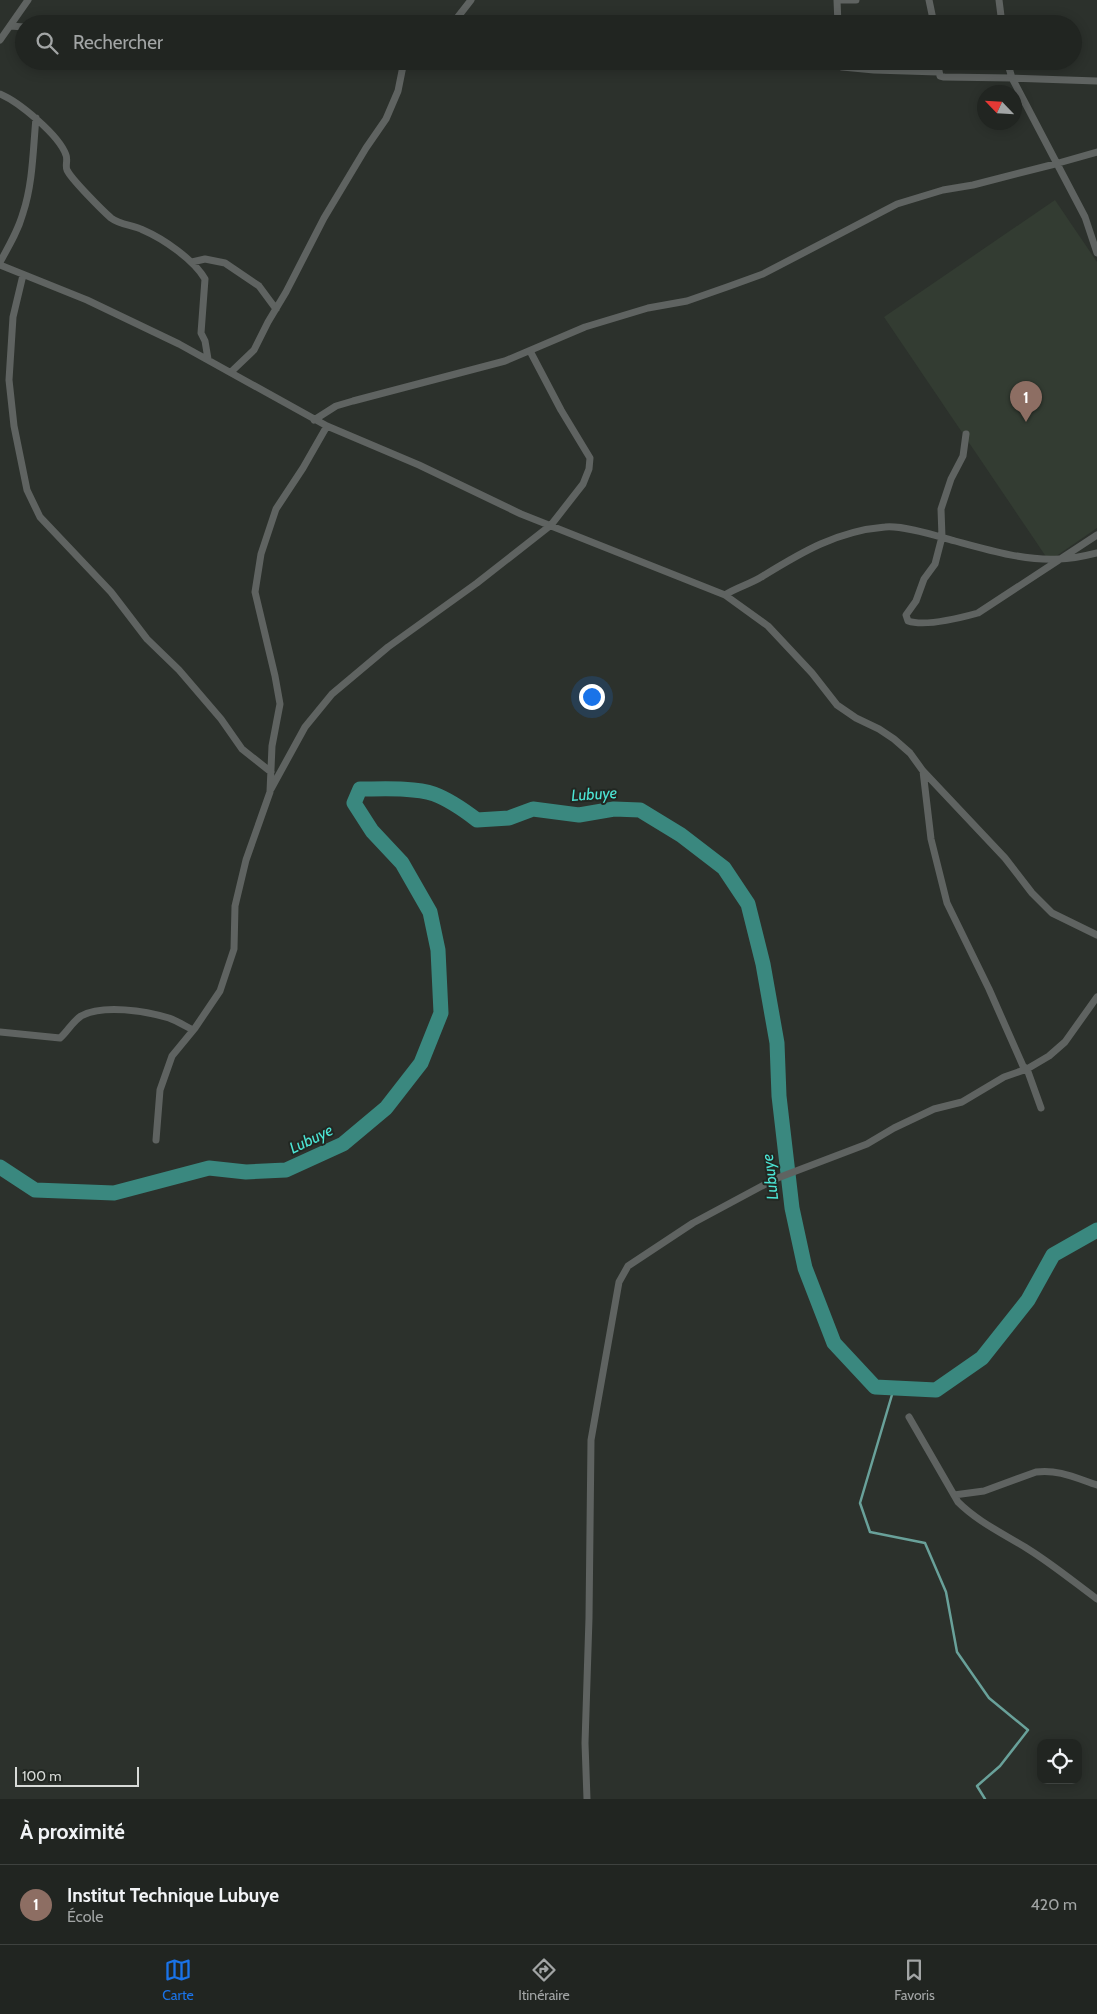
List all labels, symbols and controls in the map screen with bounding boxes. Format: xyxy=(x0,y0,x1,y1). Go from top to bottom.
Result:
search box xyxy=(15,15,1082,70)
icon: search xyxy=(33,29,61,57)
text: Rechercher xyxy=(73,31,163,54)
north arrow xyxy=(977,85,1022,130)
pin: 1 xyxy=(1010,381,1042,422)
your location xyxy=(579,684,605,710)
water label: Lubuye xyxy=(570,783,618,805)
water label: Lubuye xyxy=(286,1120,336,1158)
water label: Lubuye xyxy=(758,1153,782,1201)
map controls xyxy=(1037,1739,1082,1784)
button: locate xyxy=(1037,1739,1082,1784)
scale bar xyxy=(15,1764,139,1787)
text: 100 m xyxy=(22,1767,62,1785)
text: À proximité xyxy=(20,1819,125,1844)
text: Institut Technique Lubuye xyxy=(67,1884,279,1907)
text: 1 xyxy=(33,1895,39,1914)
text: 420 m xyxy=(1031,1895,1077,1914)
text: École xyxy=(67,1907,103,1926)
tab: Carte xyxy=(162,1956,194,2004)
tab: Itinéraire xyxy=(518,1956,570,2004)
tab: Favoris xyxy=(894,1956,935,2004)

